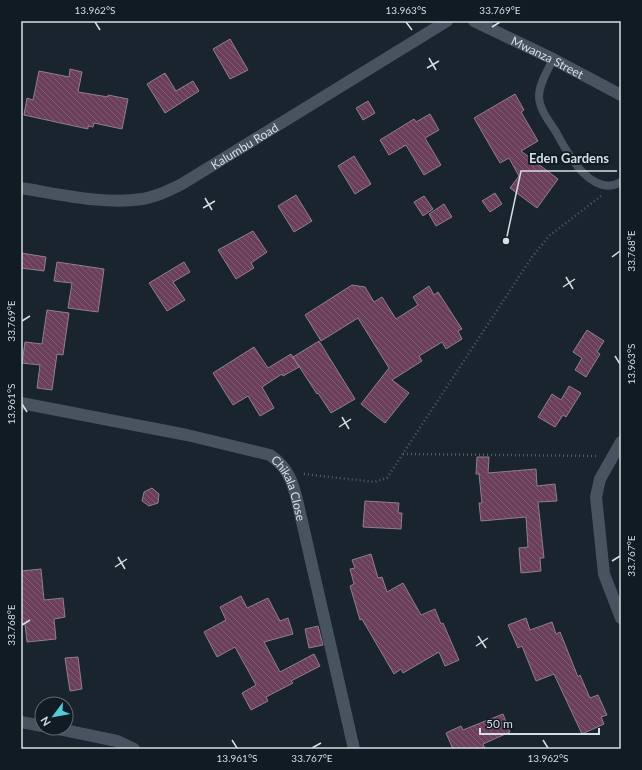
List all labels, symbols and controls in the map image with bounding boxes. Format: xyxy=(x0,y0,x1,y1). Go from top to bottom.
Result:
text: 13.962°S xyxy=(75,4,115,16)
text: 13.963°S xyxy=(386,4,426,16)
text: 33.769°E xyxy=(479,4,521,16)
street label: Mwanza Street xyxy=(509,33,587,82)
street label: Kalumbu Road xyxy=(208,119,281,172)
callout: Eden Gardens xyxy=(521,146,617,171)
text: Eden Gardens xyxy=(529,150,609,166)
text: 33.768°E xyxy=(625,230,637,272)
text: 33.769°E xyxy=(5,300,17,342)
text: 13.963°S xyxy=(625,344,637,384)
text: 13.961°S xyxy=(5,384,17,424)
street label: Chikala Close xyxy=(269,452,309,522)
text: 33.767°E xyxy=(625,535,637,577)
text: 33.768°E xyxy=(5,604,17,646)
north arrow xyxy=(34,696,74,736)
scale bar xyxy=(480,710,599,736)
text: N xyxy=(37,715,53,729)
text: 50 m xyxy=(486,716,513,731)
text: 13.961°S xyxy=(217,752,257,764)
text: 33.767°E xyxy=(291,752,333,764)
text: 13.962°S xyxy=(528,752,568,764)

